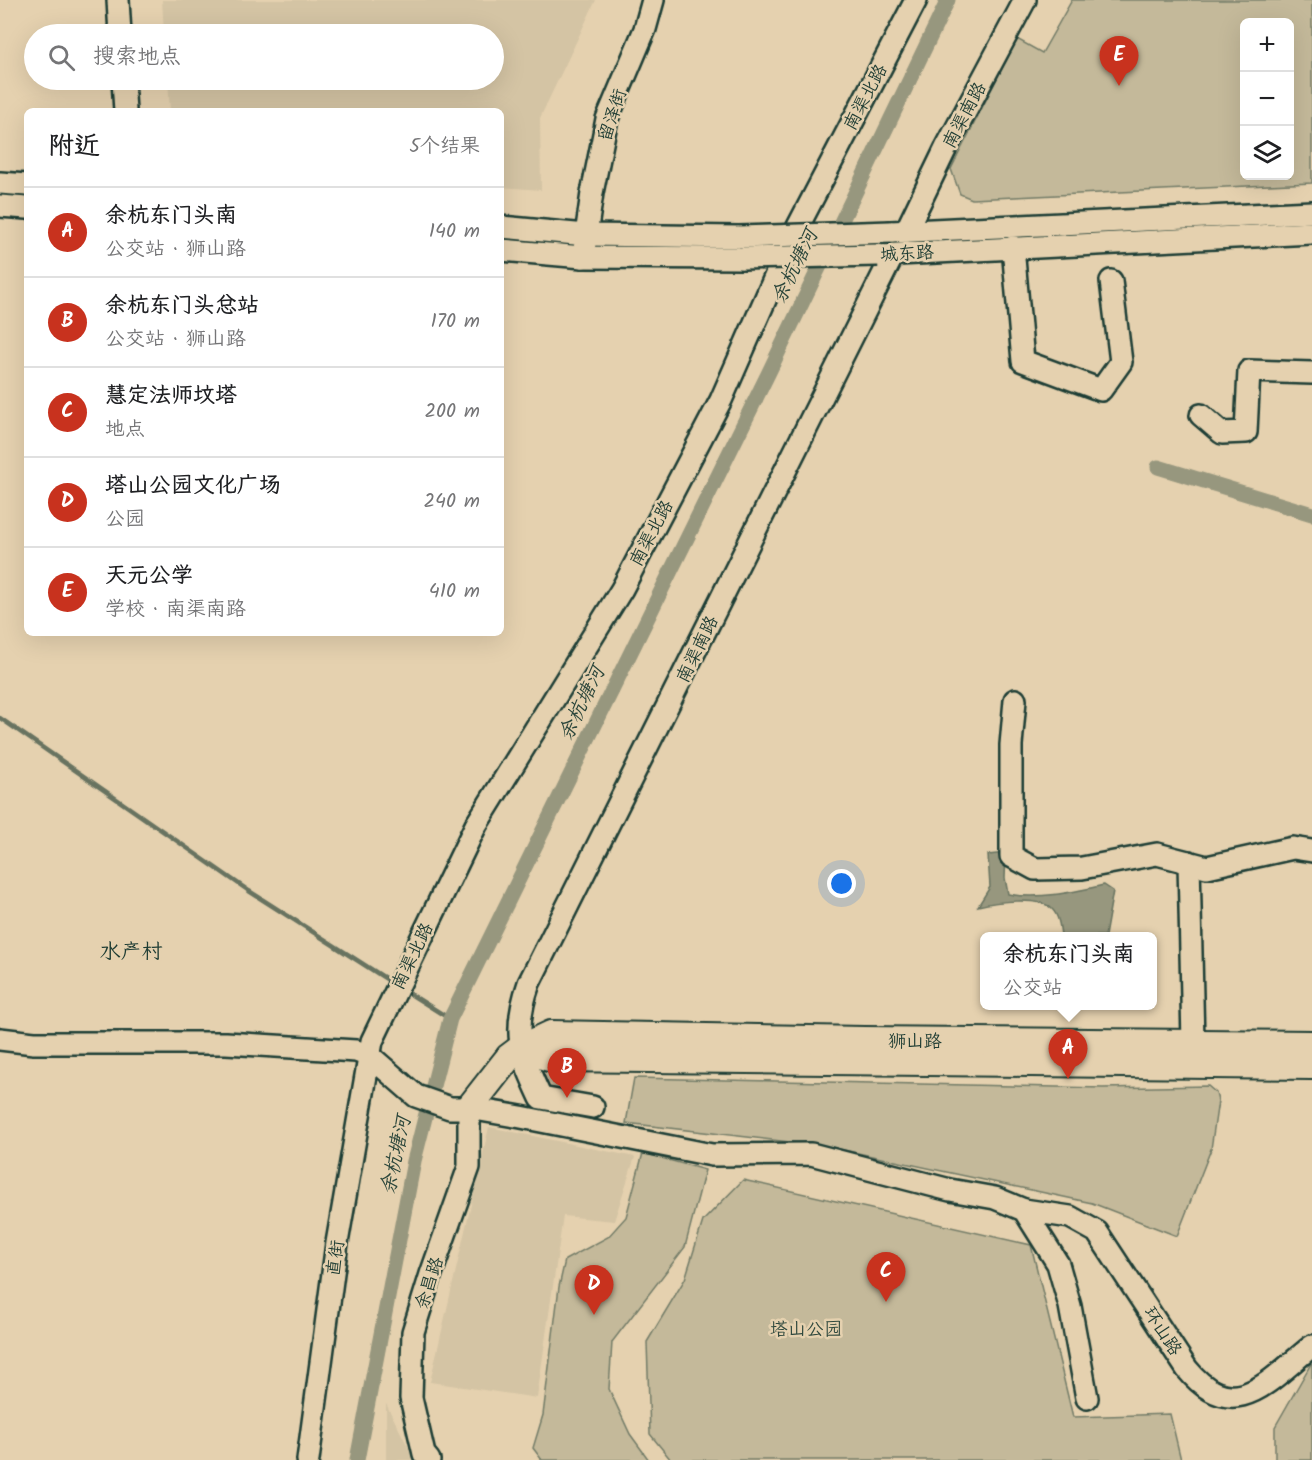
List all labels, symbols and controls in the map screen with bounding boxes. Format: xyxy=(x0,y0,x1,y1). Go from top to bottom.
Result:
map controls xyxy=(1240,18,1294,180)
button: + xyxy=(1240,18,1294,72)
search box xyxy=(24,24,504,90)
pin: E xyxy=(1100,36,1138,86)
text: 搜索地点 xyxy=(93,40,181,75)
icon: search xyxy=(45,41,78,74)
street label: 南渠北路 xyxy=(837,59,896,136)
button: − xyxy=(1240,72,1294,126)
street label: 南渠南路 xyxy=(936,77,995,154)
street label: 留泽街 xyxy=(591,85,636,146)
text: 附近 xyxy=(48,126,100,168)
button: layers xyxy=(1240,126,1294,180)
text: 5个结果 xyxy=(409,131,480,163)
text: 余杭东门头南 xyxy=(105,199,237,234)
text: A xyxy=(61,216,74,248)
text: 140 m xyxy=(429,216,480,248)
water label: 余杭塘河 xyxy=(764,221,829,310)
text: 公交站 · 狮山路 xyxy=(105,234,246,266)
street label: 城东路 xyxy=(879,239,935,270)
text: 余杭东门头总站 xyxy=(105,289,259,324)
text: B xyxy=(61,306,74,338)
text: 170 m xyxy=(431,306,480,338)
text: 公交站 · 狮山路 xyxy=(105,324,246,356)
text: 慧定法师坟塔 xyxy=(105,379,237,414)
text: C xyxy=(61,396,74,428)
text: 200 m xyxy=(424,396,480,428)
text: 地点 xyxy=(105,414,145,446)
text: 塔山公园文化广场 xyxy=(105,469,281,504)
text: D xyxy=(61,486,74,518)
text: 240 m xyxy=(423,486,480,518)
street label: 南渠北路 xyxy=(623,495,682,572)
text: 公园 xyxy=(105,504,145,536)
text: 天元公学 xyxy=(105,559,193,594)
text: E xyxy=(62,576,73,608)
text: 410 m xyxy=(429,576,480,608)
text: 学校 · 南渠南路 xyxy=(105,594,246,626)
street label: 南渠南路 xyxy=(670,611,727,688)
water label: 余杭塘河 xyxy=(551,658,616,747)
your location xyxy=(827,869,856,898)
street label: 南渠北路 xyxy=(385,918,442,995)
popup xyxy=(980,932,1157,1010)
district label: 水产村 xyxy=(100,936,163,969)
text: 余杭东门头南 xyxy=(1002,938,1135,973)
text: 公交站 xyxy=(1002,973,1062,1005)
street label: 狮山路 xyxy=(888,1028,942,1057)
pin: A xyxy=(1048,1030,1088,1079)
pin: B xyxy=(548,1048,586,1098)
water label: 余杭塘河 xyxy=(373,1110,422,1198)
street label: 直街 xyxy=(320,1238,353,1278)
pin: C xyxy=(866,1252,906,1302)
street label: 余昌路 xyxy=(408,1253,453,1314)
pin: D xyxy=(574,1266,614,1315)
street label: 环山路 xyxy=(1135,1301,1189,1362)
park label: 塔山公园 xyxy=(770,1316,842,1345)

